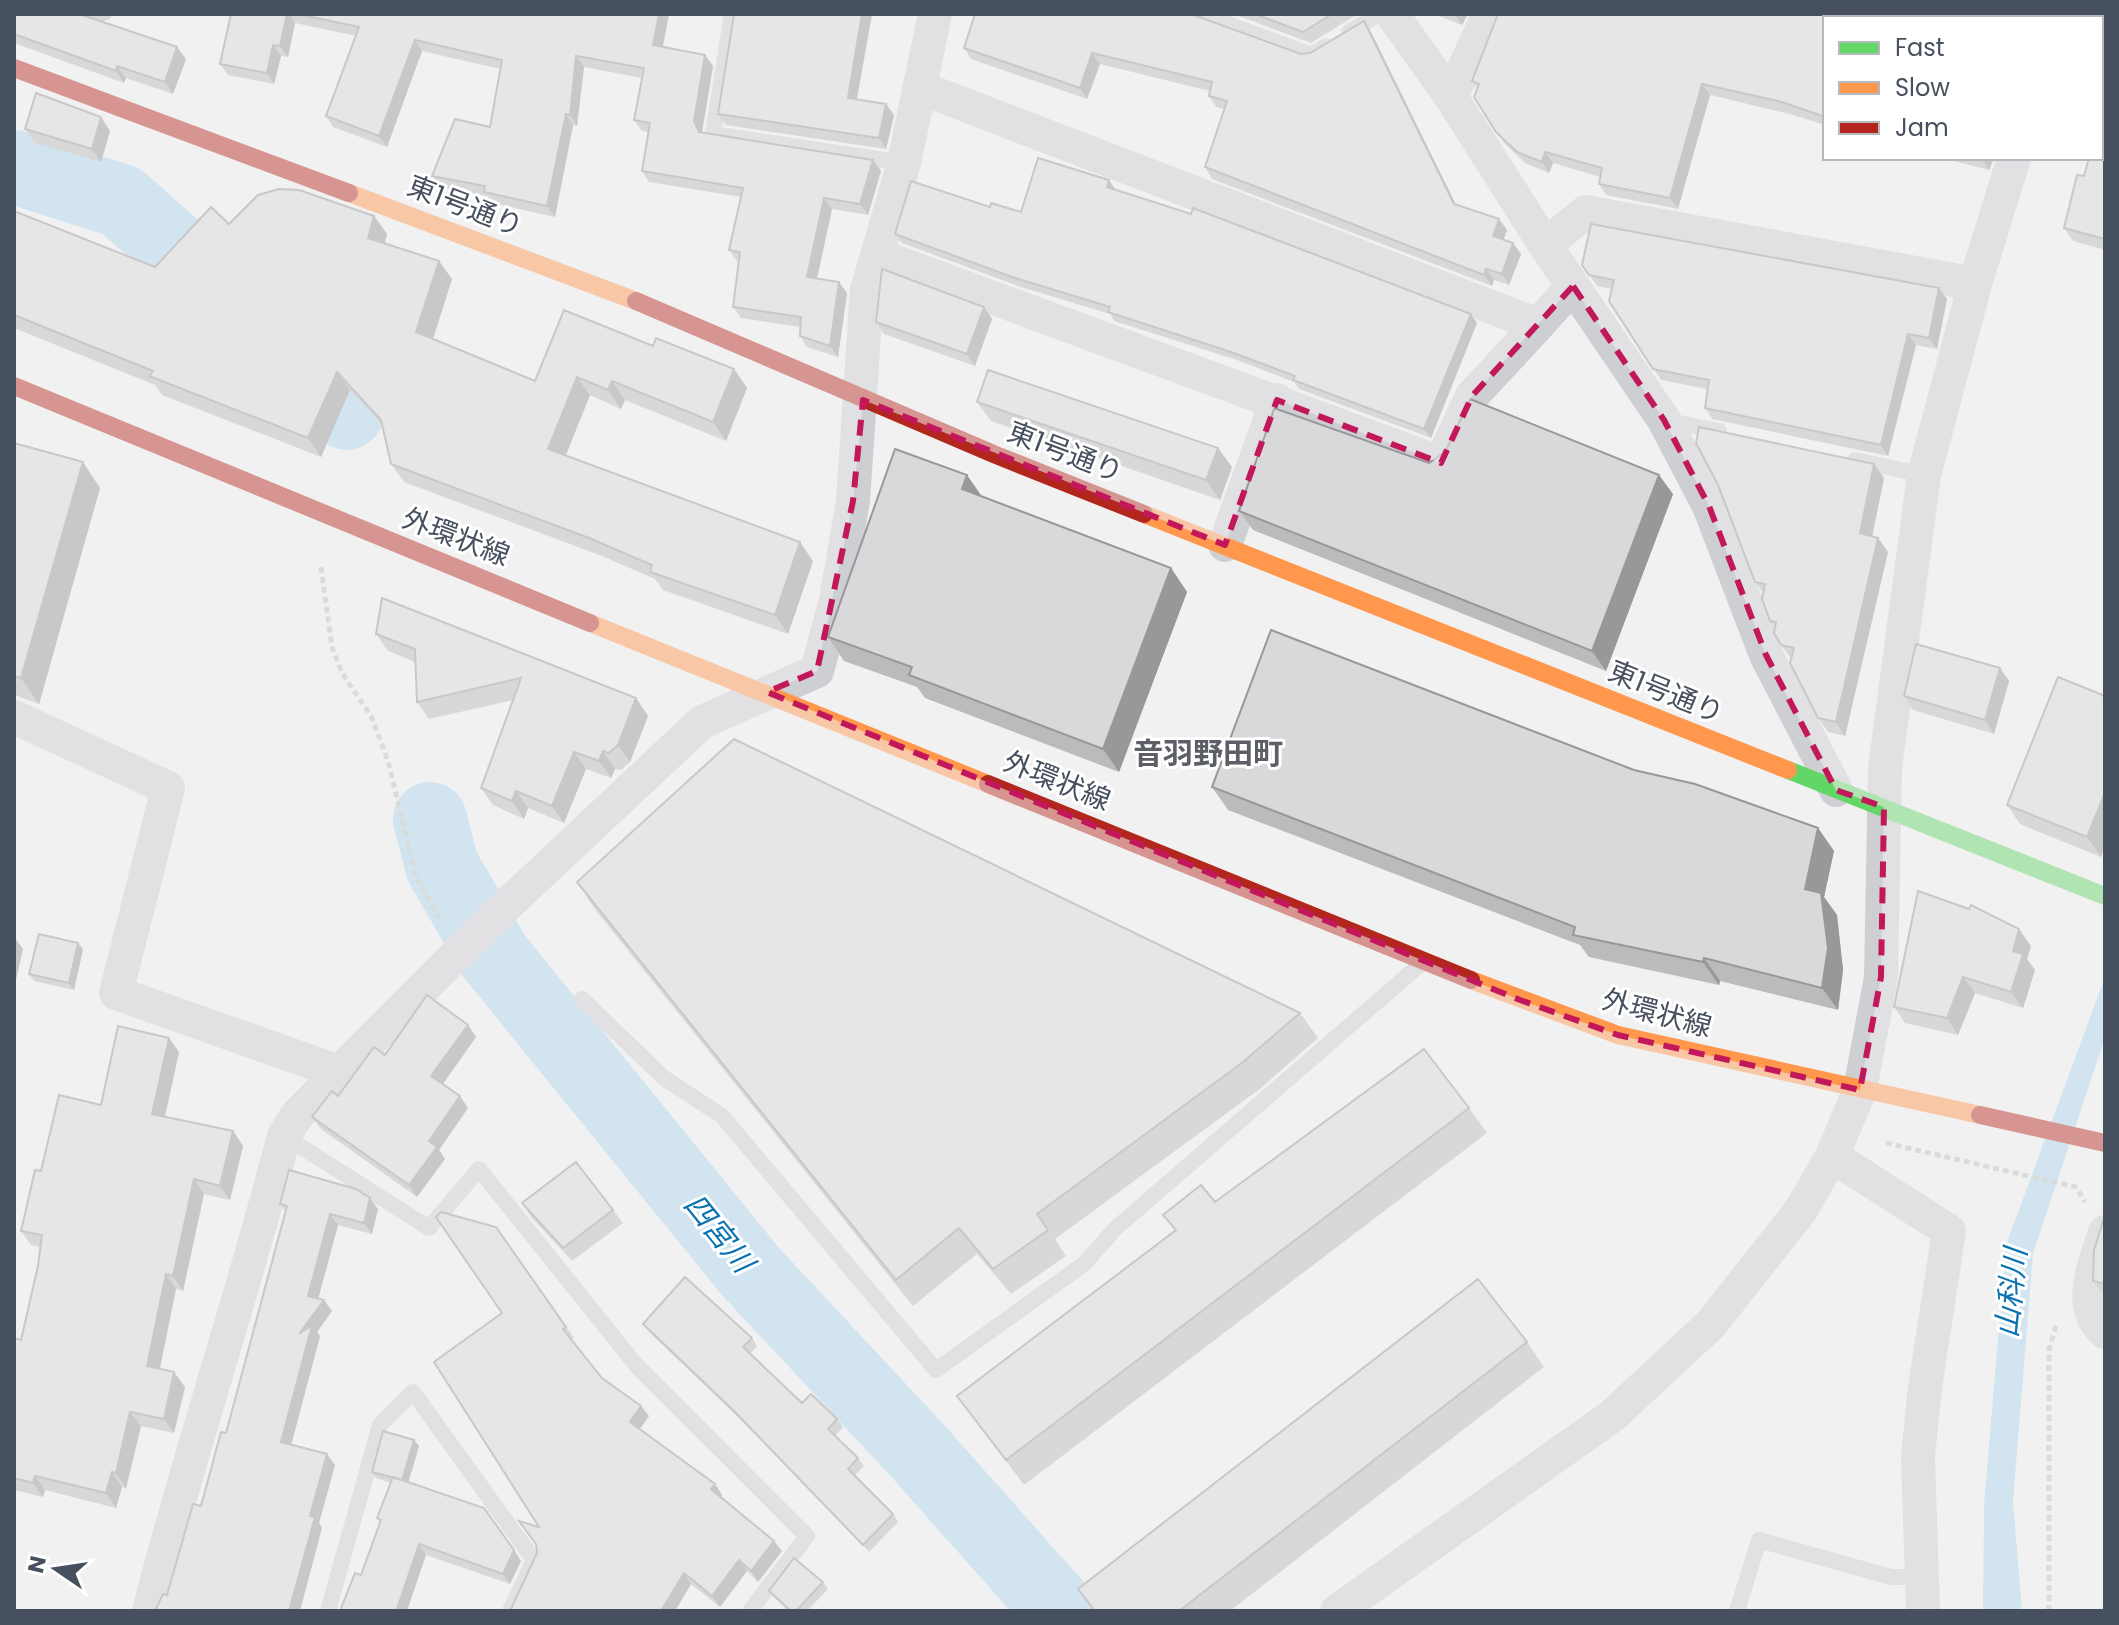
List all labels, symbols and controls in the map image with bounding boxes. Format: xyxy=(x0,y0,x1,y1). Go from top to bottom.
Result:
legend xyxy=(1823,16,2103,160)
text: Fast xyxy=(1895,31,1945,64)
text: Slow xyxy=(1895,71,1950,104)
text: Jam xyxy=(1895,111,1949,144)
street label: 東1号通り xyxy=(402,166,528,246)
street label: 東1号通り xyxy=(1002,412,1128,492)
street label: 外環状線 xyxy=(397,499,515,575)
street label: 東1号通り xyxy=(1603,651,1729,733)
district label: 音羽野田町 xyxy=(1133,732,1283,775)
street label: 外環状線 xyxy=(998,742,1116,820)
street label: 外環状線 xyxy=(1598,980,1716,1046)
water label: 四宮川 xyxy=(674,1184,766,1284)
water label: 山科川 xyxy=(1985,1243,2037,1340)
north arrow xyxy=(16,1529,96,1609)
text: N xyxy=(20,1553,54,1576)

